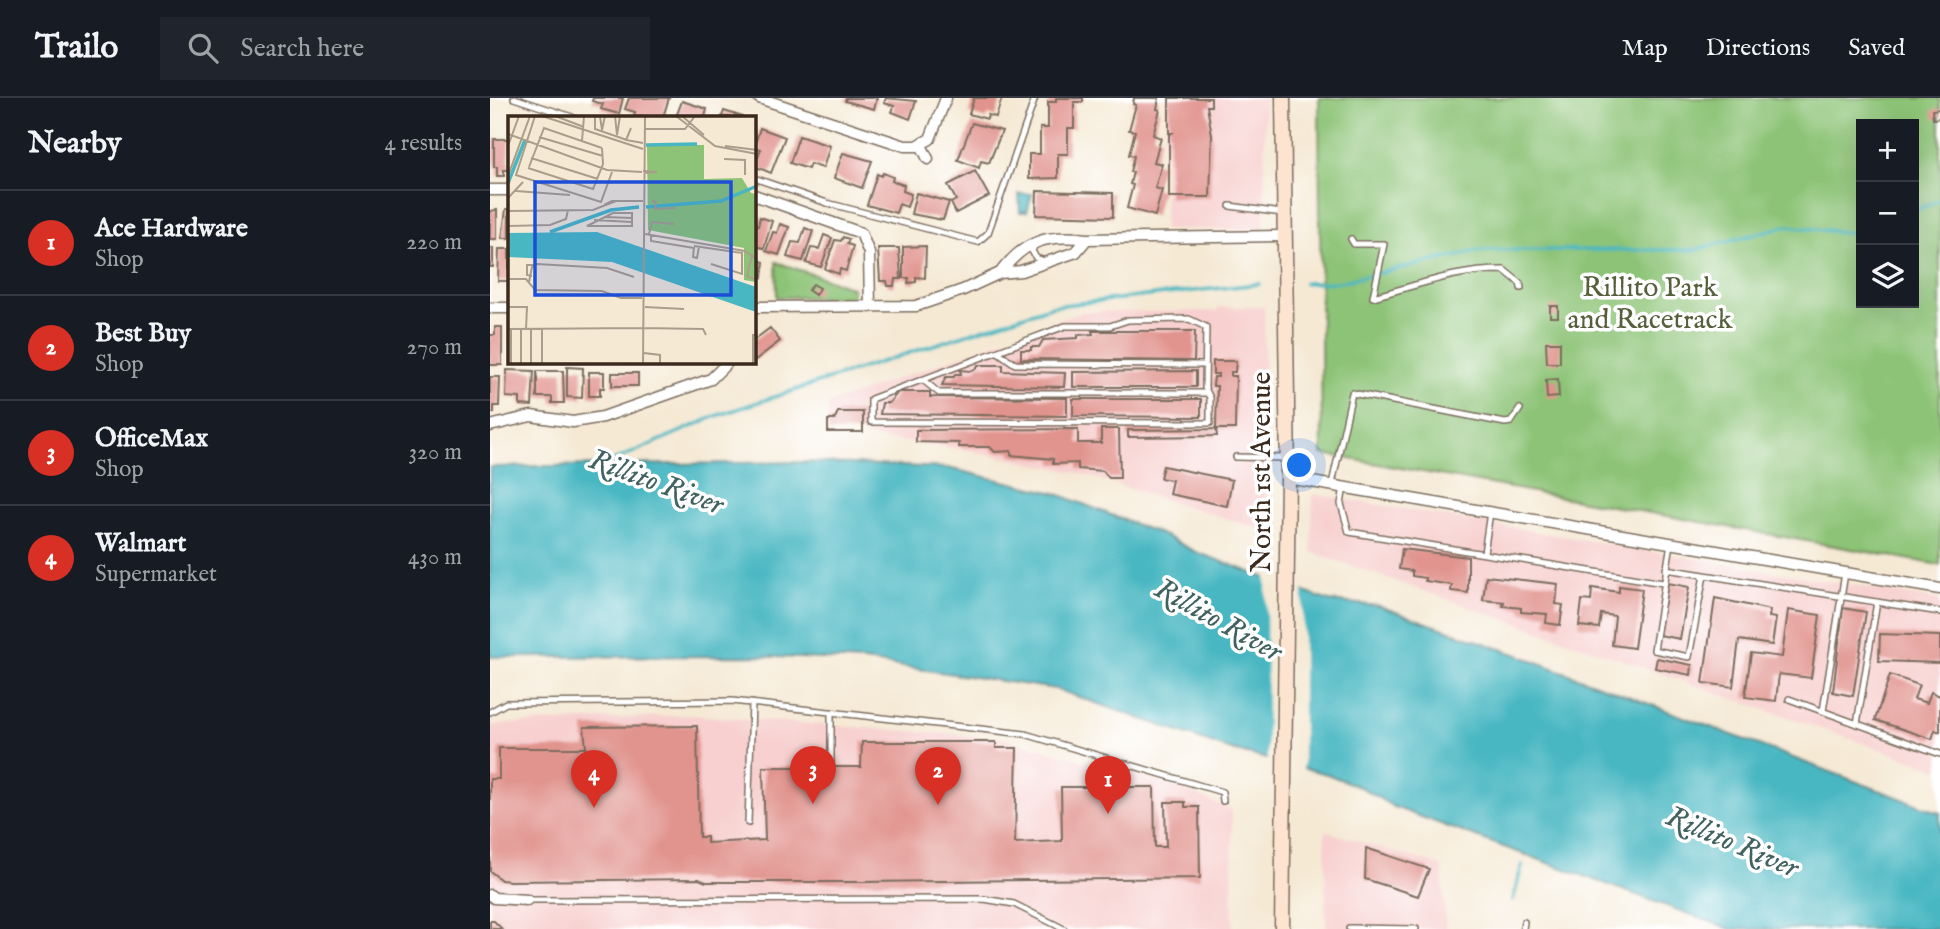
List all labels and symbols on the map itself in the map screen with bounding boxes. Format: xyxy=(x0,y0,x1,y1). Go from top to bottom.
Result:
inset map xyxy=(508,116,756,364)
park label: Rillito Park and Racetrack xyxy=(1567,271,1734,338)
street label: North 1st Avenue xyxy=(1245,371,1280,572)
water label: Rillito River xyxy=(584,441,730,525)
your location xyxy=(1282,448,1316,482)
water label: Rillito River xyxy=(1147,570,1290,673)
pin: 3 xyxy=(790,746,836,804)
pin: 2 xyxy=(915,747,961,805)
pin: 4 xyxy=(571,750,617,808)
pin: 1 xyxy=(1085,756,1131,814)
water label: Rillito River xyxy=(1660,798,1806,889)

